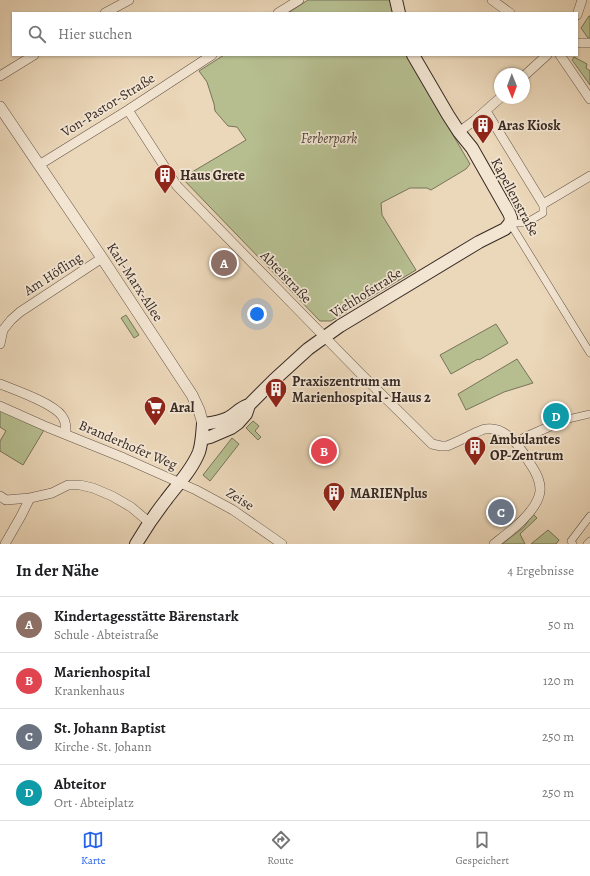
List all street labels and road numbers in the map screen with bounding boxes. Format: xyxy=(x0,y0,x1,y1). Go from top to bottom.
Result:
street label: Von-Pastor-Straße xyxy=(57,69,158,142)
street label: Kapellenstraße xyxy=(486,155,544,239)
street label: Karl-Marx-Allee xyxy=(102,239,168,325)
street label: Abteistraße xyxy=(255,246,316,307)
street label: Am Höfling xyxy=(19,248,86,301)
street label: Viehhofstraße xyxy=(326,263,406,323)
street label: Branderhofer Weg xyxy=(76,416,180,474)
street label: Zeise xyxy=(222,483,258,515)

